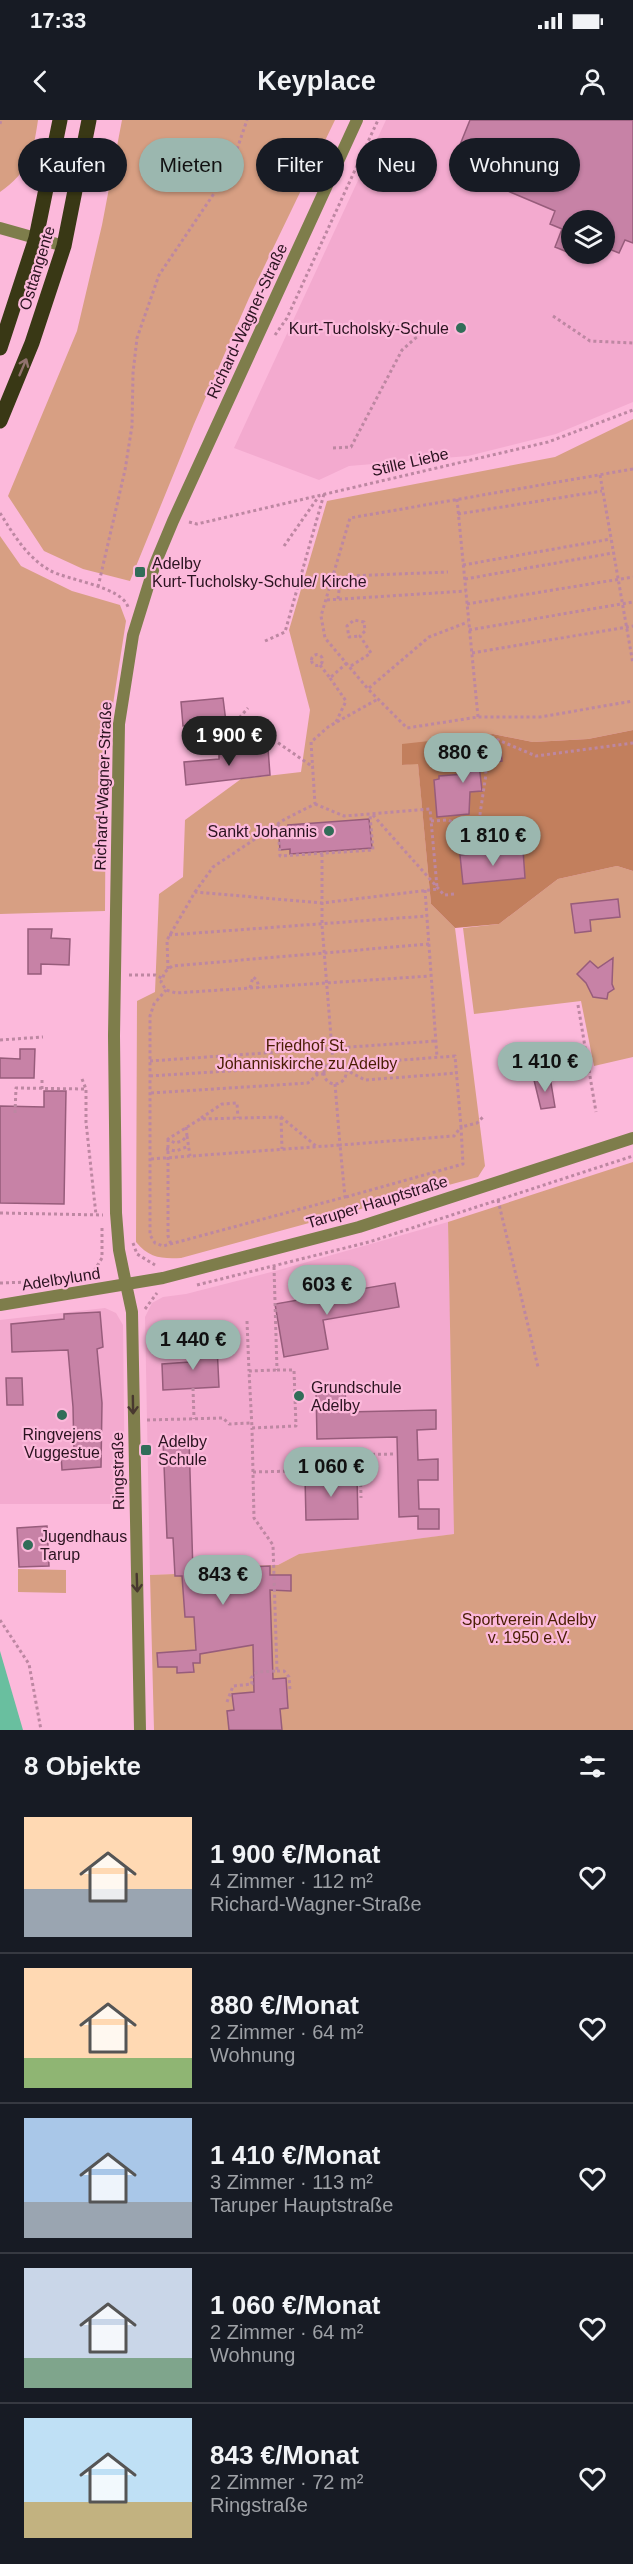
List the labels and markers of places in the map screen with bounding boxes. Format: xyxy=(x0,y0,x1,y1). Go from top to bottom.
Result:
place label: Kurt-Tucholsky-Schule xyxy=(289,320,449,337)
marker: Kurt-Tucholsky-Schule xyxy=(454,321,468,335)
place label: Adelby Kurt-Tucholsky-Schule/ Kirche xyxy=(152,555,367,590)
marker: Adelby Kurt-Tucholsky-Schule/ Kirche xyxy=(133,565,147,579)
pin: 1 900 € xyxy=(174,716,284,767)
pin: 880 € xyxy=(421,733,505,784)
pin: 1 810 € xyxy=(438,816,548,867)
place label: Sankt Johannis xyxy=(208,823,317,840)
marker: Sankt Johannis xyxy=(322,824,336,838)
pin: 1 410 € xyxy=(490,1042,600,1093)
pin: 603 € xyxy=(285,1265,369,1316)
pin: 1 440 € xyxy=(138,1320,248,1371)
place label: Grundschule Adelby xyxy=(311,1379,402,1414)
marker: Grundschule Adelby xyxy=(292,1389,306,1403)
marker: Ringvejens Vuggestue xyxy=(55,1408,69,1422)
place label: Ringvejens Vuggestue xyxy=(22,1426,102,1461)
place label: Adelby Schule xyxy=(158,1433,207,1468)
marker: Adelby Schule xyxy=(139,1443,153,1457)
pin: 1 060 € xyxy=(276,1447,386,1498)
place label: Jugendhaus Tarup xyxy=(40,1528,127,1563)
marker: Jugendhaus Tarup xyxy=(21,1538,35,1552)
pin: 843 € xyxy=(181,1555,265,1606)

